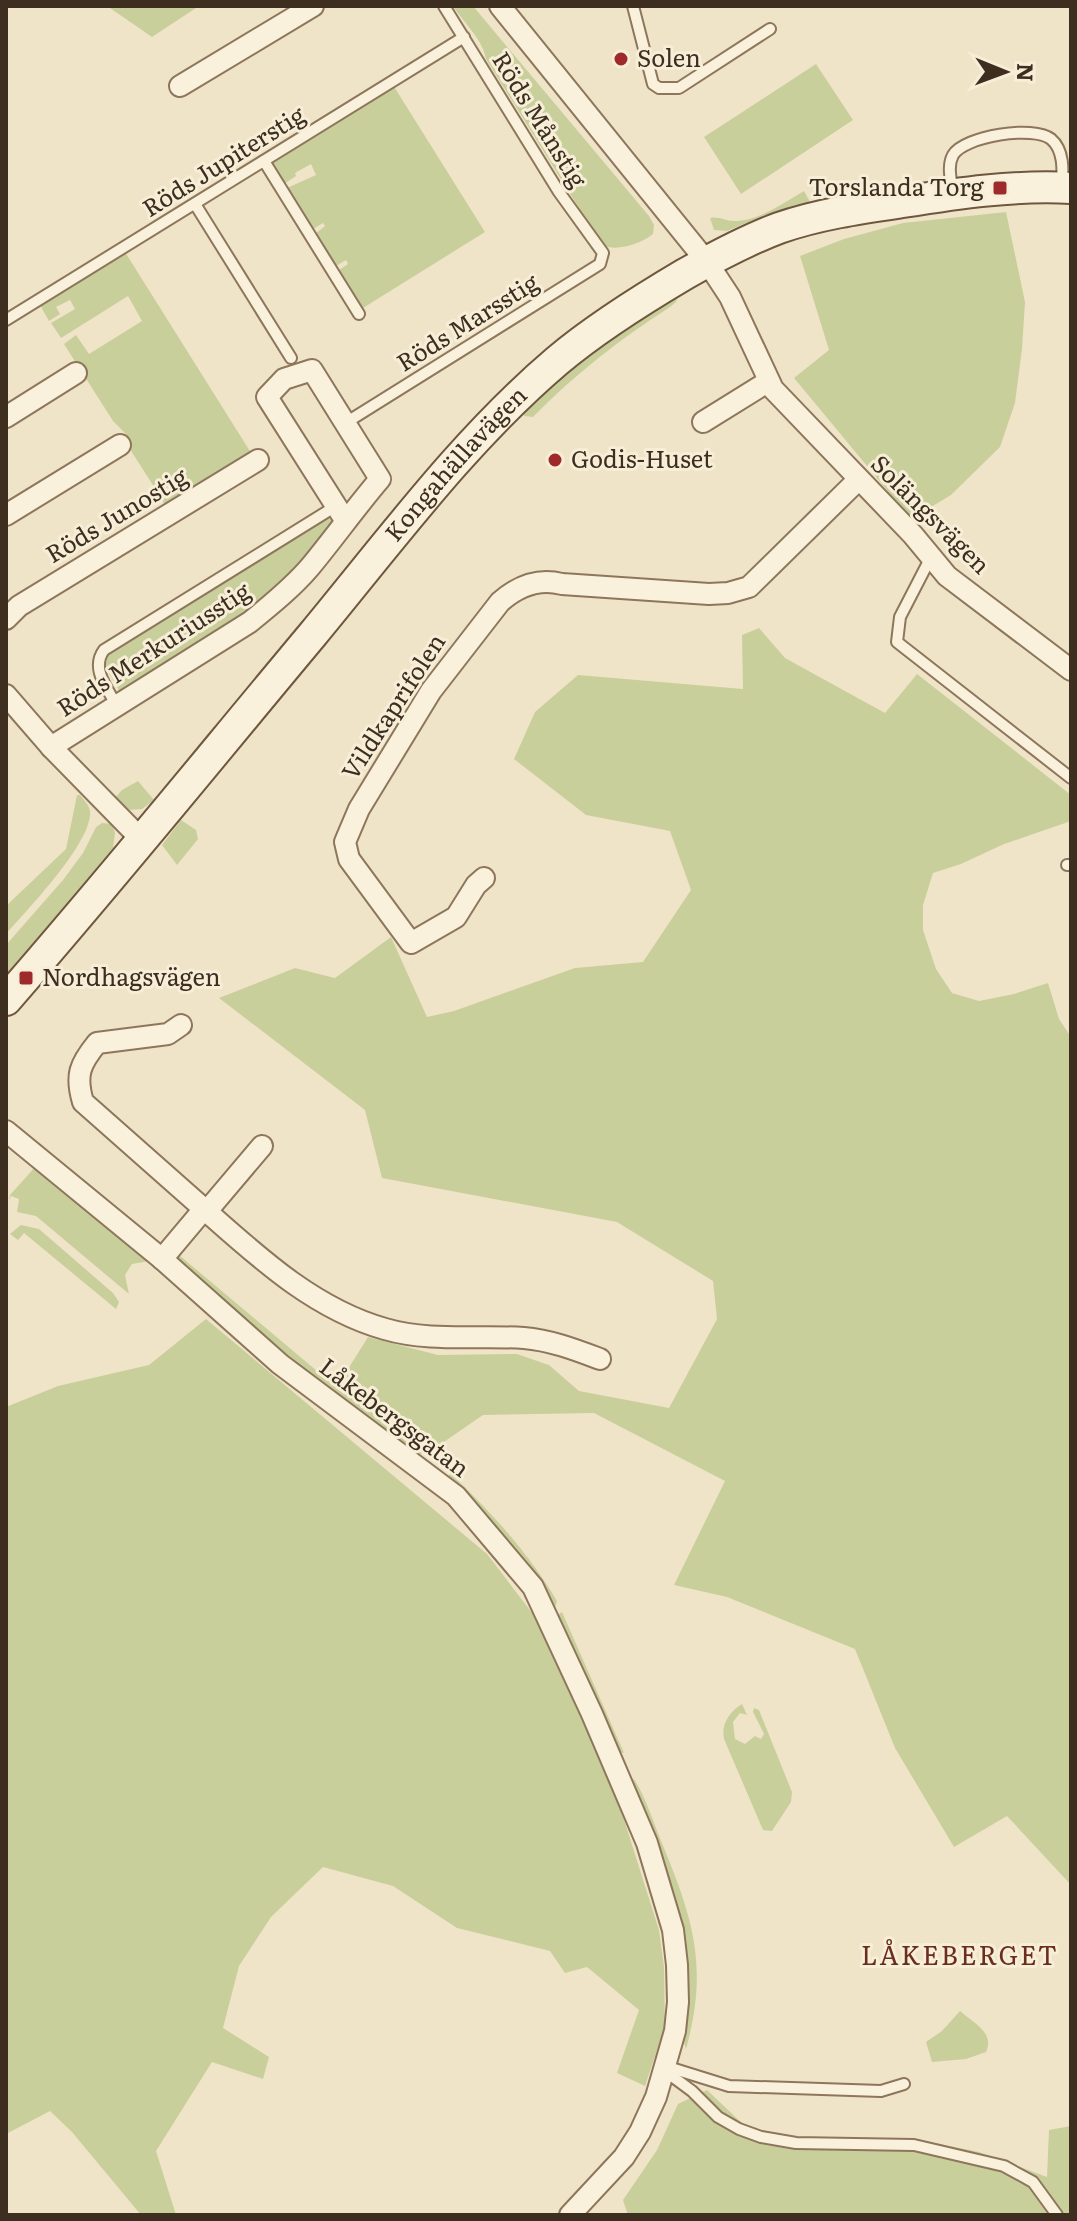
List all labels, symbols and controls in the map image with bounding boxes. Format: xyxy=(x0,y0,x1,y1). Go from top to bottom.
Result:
north arrow xyxy=(965,32,1045,112)
place label: Solen xyxy=(637,39,701,74)
street label: Röds Månstig xyxy=(485,44,597,194)
marker: Solen xyxy=(612,50,630,68)
text: N xyxy=(1010,63,1043,82)
street label: Röds Jupiterstig xyxy=(135,95,311,224)
place label: Torslanda Torg xyxy=(808,168,985,203)
marker: Torslanda Torg xyxy=(991,179,1009,197)
street label: Röds Marsstig xyxy=(389,263,545,378)
street label: Kongahällavägen xyxy=(375,377,534,548)
place label: Godis-Huset xyxy=(571,440,713,475)
street label: Solängsvägen xyxy=(864,446,999,581)
marker: Godis-Huset xyxy=(546,451,564,469)
street label: Röds Junostig xyxy=(38,457,194,570)
street label: Röds Merkuriusstig xyxy=(49,572,257,724)
street label: Vildkaprifolen xyxy=(332,626,452,786)
place label: Nordhagsvägen xyxy=(42,958,221,993)
marker: Nordhagsvägen xyxy=(17,969,35,987)
street label: Låkebergsgatan xyxy=(313,1348,478,1484)
district label: LÅKEBERGET xyxy=(861,1934,1059,1973)

